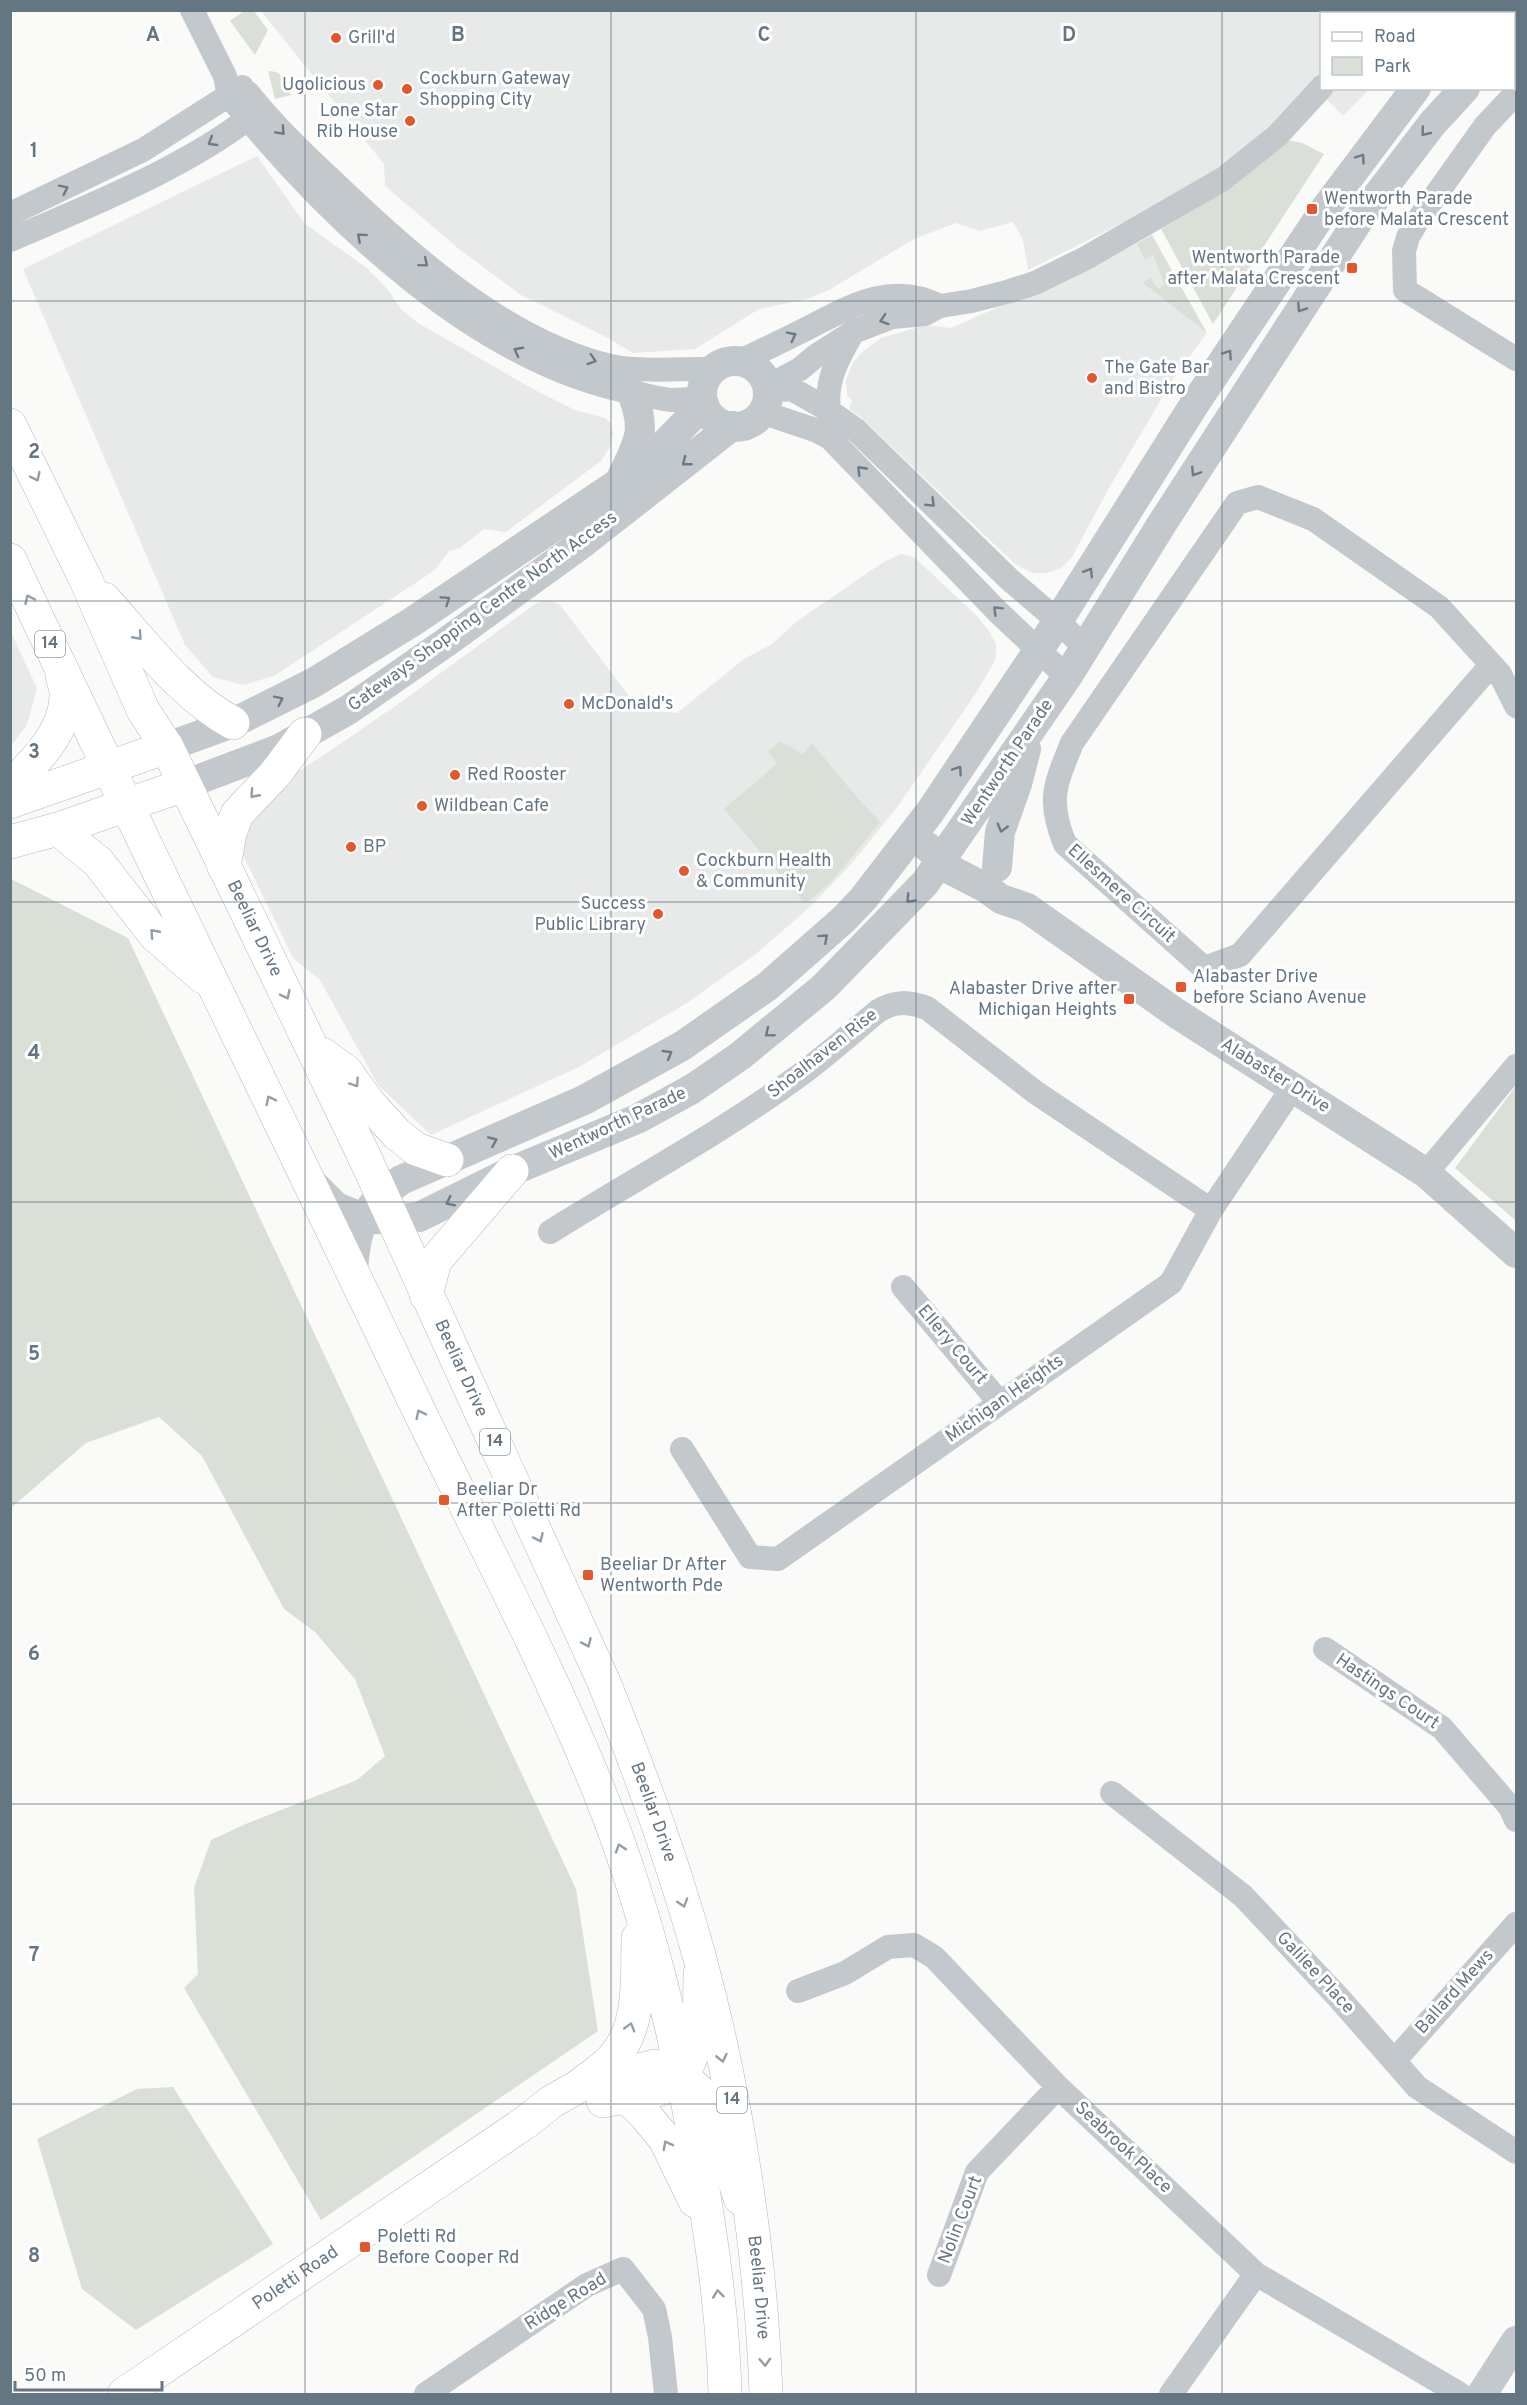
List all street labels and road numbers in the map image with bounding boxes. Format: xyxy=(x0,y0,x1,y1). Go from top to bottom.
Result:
street label: Gateways Shopping Centre North Access xyxy=(344,507,622,717)
road number: 14 xyxy=(35,631,65,657)
street label: Wentworth Parade xyxy=(957,695,1059,831)
street label: Ellesmere Circuit xyxy=(1062,840,1180,948)
street label: Beeliar Drive xyxy=(221,876,287,980)
street label: Shoalhaven Rise xyxy=(763,1004,883,1104)
street label: Alabaster Drive xyxy=(1216,1033,1334,1119)
street label: Wentworth Parade xyxy=(546,1082,690,1166)
street label: Ellery Court xyxy=(912,1300,992,1390)
street label: Beeliar Drive xyxy=(429,1316,493,1421)
street label: Michigan Heights xyxy=(941,1350,1069,1448)
road number: 14 xyxy=(480,1429,510,1455)
street label: Hastings Court xyxy=(1331,1649,1443,1735)
street label: Beeliar Drive xyxy=(625,1759,681,1865)
street label: Galilee Place xyxy=(1271,1927,1359,2019)
street label: Ballard Mews xyxy=(1411,1945,1499,2039)
road number: 14 xyxy=(717,2087,747,2113)
street label: Seabrook Place xyxy=(1069,2097,1177,2199)
street label: Nolin Court xyxy=(934,2173,988,2267)
street label: Beeliar Drive xyxy=(742,2234,775,2340)
street label: Poletti Road xyxy=(248,2241,343,2315)
street label: Ridge Road xyxy=(521,2268,611,2336)

